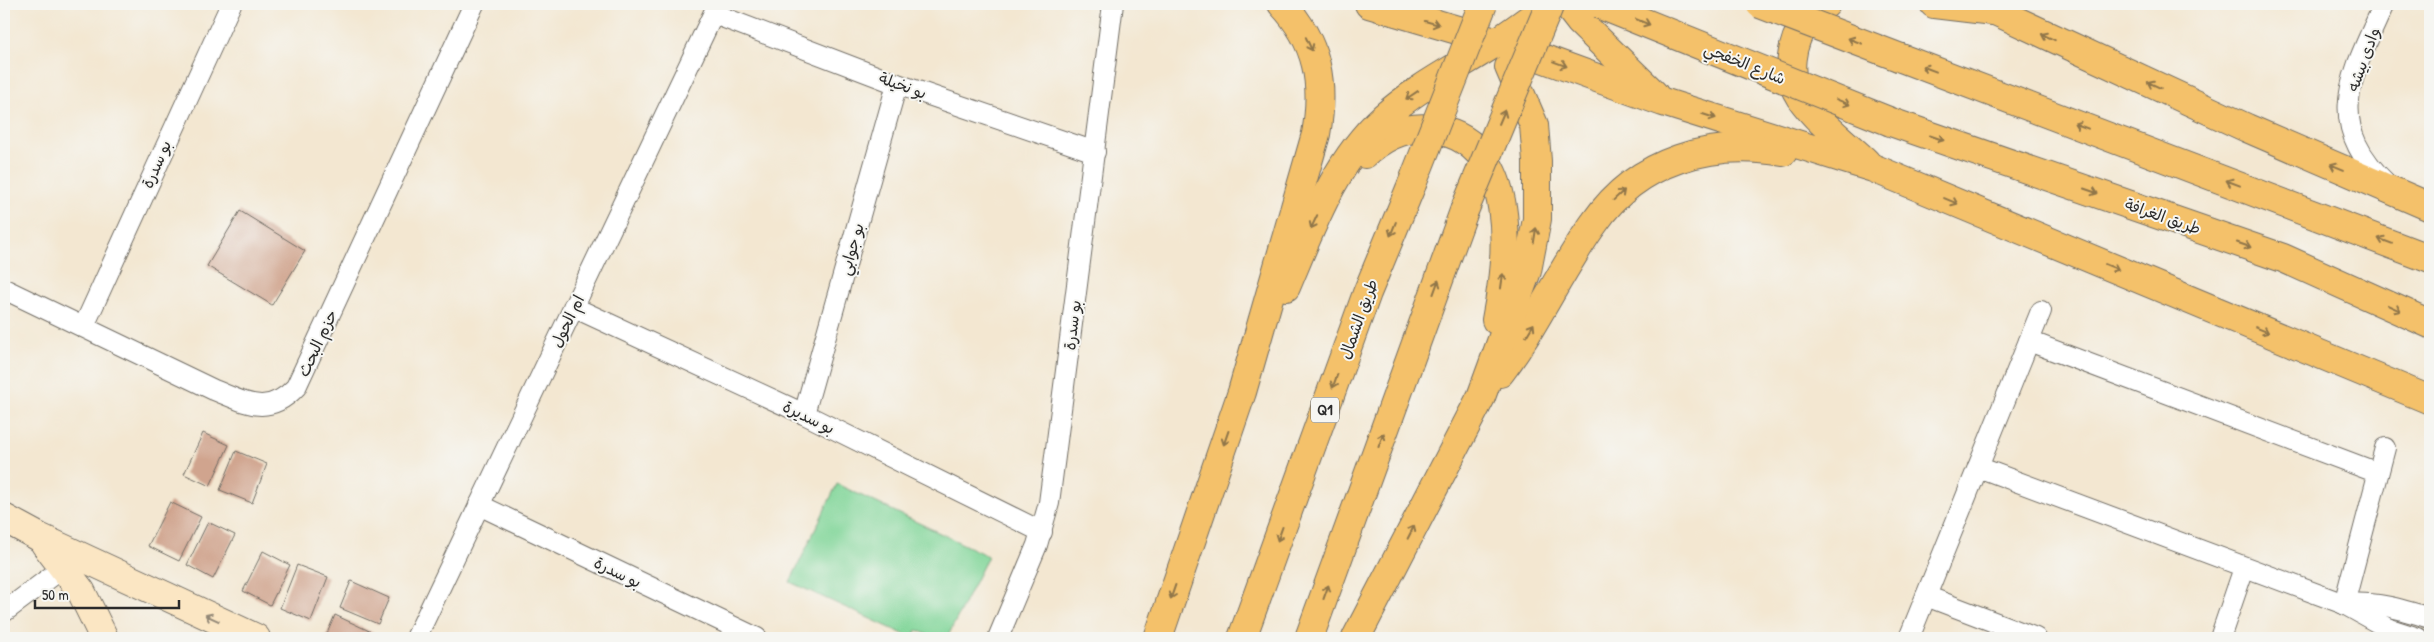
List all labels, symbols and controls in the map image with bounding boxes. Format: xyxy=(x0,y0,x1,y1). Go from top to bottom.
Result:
one-way arrow xyxy=(1635,18,1650,27)
one-way arrow xyxy=(1423,19,1439,29)
street label: وادى بيشه xyxy=(2341,24,2385,94)
one-way arrow xyxy=(2041,31,2056,41)
one-way arrow xyxy=(1848,36,1864,45)
one-way arrow xyxy=(1304,37,1314,52)
street label: شارع الخفجي xyxy=(1700,37,1789,93)
one-way arrow xyxy=(1552,60,1568,69)
one-way arrow xyxy=(1922,64,1937,73)
street label: بو نخيلة xyxy=(876,66,930,104)
one-way arrow xyxy=(2147,80,2162,90)
one-way arrow xyxy=(1406,91,1420,101)
one-way arrow xyxy=(1835,98,1850,107)
one-way arrow xyxy=(1498,110,1508,125)
one-way arrow xyxy=(1701,112,1717,122)
one-way arrow xyxy=(2074,121,2089,130)
one-way arrow xyxy=(1929,134,1945,143)
street label: بو سدرة xyxy=(136,137,176,191)
one-way arrow xyxy=(2330,162,2345,172)
one-way arrow xyxy=(2226,178,2241,187)
one-way arrow xyxy=(2083,187,2098,196)
one-way arrow xyxy=(1613,189,1626,201)
street label: طريق الغرافة xyxy=(2122,193,2204,239)
one-way arrow xyxy=(1943,196,1958,206)
one-way arrow xyxy=(1308,214,1318,229)
street label: بو جوابي xyxy=(833,220,873,279)
one-way arrow xyxy=(1388,221,1398,236)
one-way arrow xyxy=(1530,228,1540,244)
one-way arrow xyxy=(2378,236,2393,245)
one-way arrow xyxy=(2236,240,2252,250)
one-way arrow xyxy=(2104,264,2119,273)
one-way arrow xyxy=(1498,273,1508,289)
street label: طريق الشمال xyxy=(1333,276,1383,362)
one-way arrow xyxy=(1432,279,1441,295)
street label: ام الحول xyxy=(545,291,591,352)
street label: بو سدرة xyxy=(1058,299,1086,351)
one-way arrow xyxy=(2386,303,2401,313)
street label: حزم البحث xyxy=(292,306,344,381)
one-way arrow xyxy=(1525,323,1535,337)
one-way arrow xyxy=(2254,325,2269,335)
one-way arrow xyxy=(1330,373,1339,388)
street label: بو سديرة xyxy=(779,395,839,439)
road number: Q1 xyxy=(1311,398,1339,422)
one-way arrow xyxy=(1221,430,1230,445)
one-way arrow xyxy=(1377,432,1386,448)
one-way arrow xyxy=(1275,525,1284,541)
one-way arrow xyxy=(1406,525,1416,540)
street label: بو سدرة xyxy=(591,551,645,593)
scale bar xyxy=(35,577,179,609)
text: 50 m xyxy=(42,584,69,605)
one-way arrow xyxy=(1168,584,1177,599)
one-way arrow xyxy=(1322,585,1331,601)
one-way arrow xyxy=(205,613,220,622)

